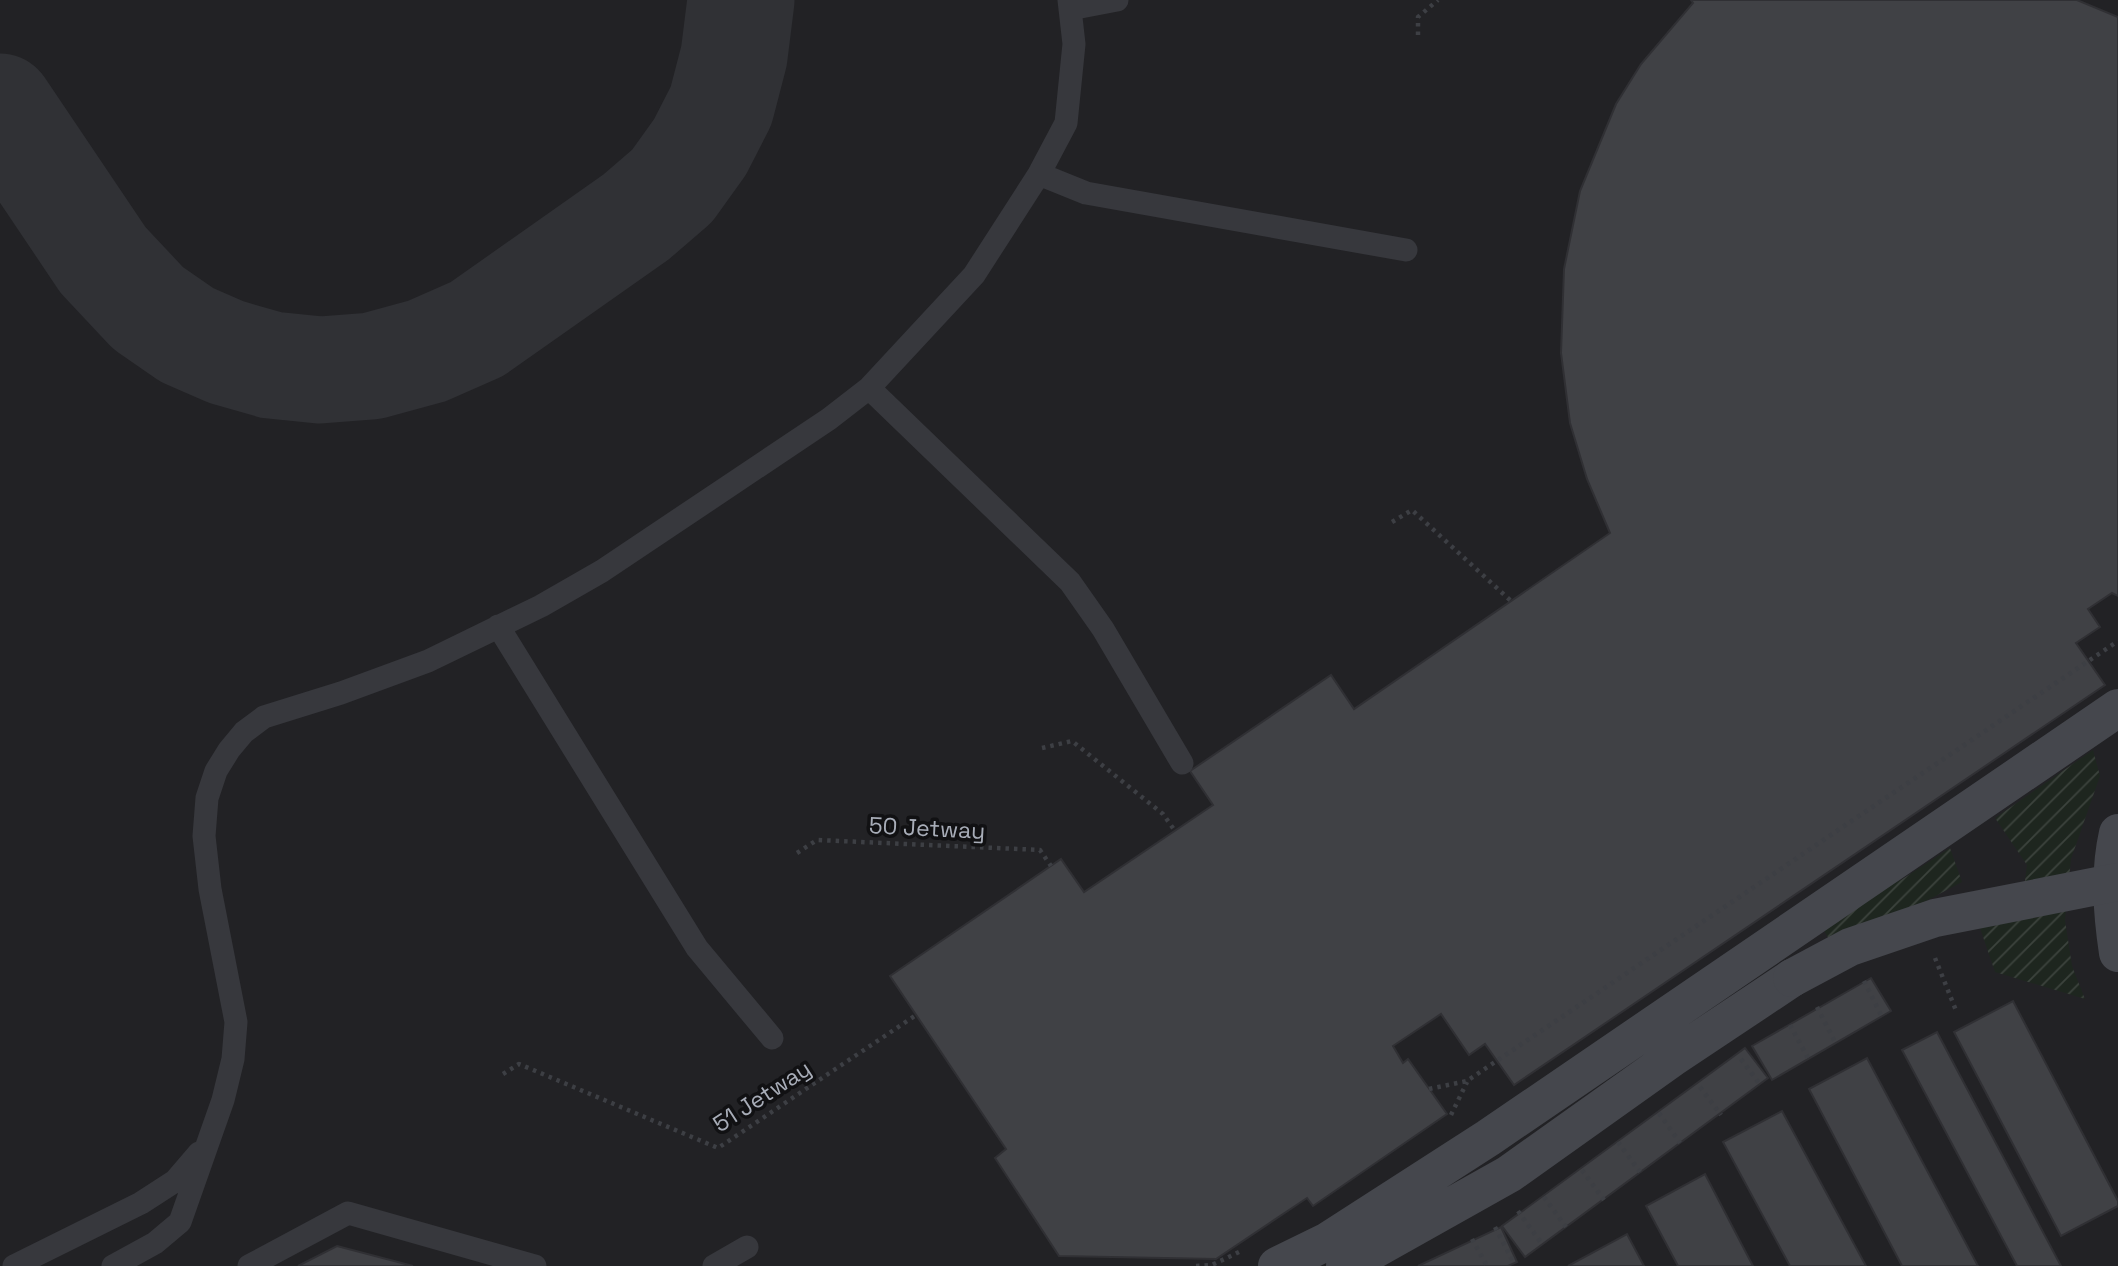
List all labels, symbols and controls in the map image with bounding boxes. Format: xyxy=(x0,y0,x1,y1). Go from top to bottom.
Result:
street label: 50 Jetway xyxy=(868,810,986,846)
street label: 51 Jetway xyxy=(707,1053,817,1139)

